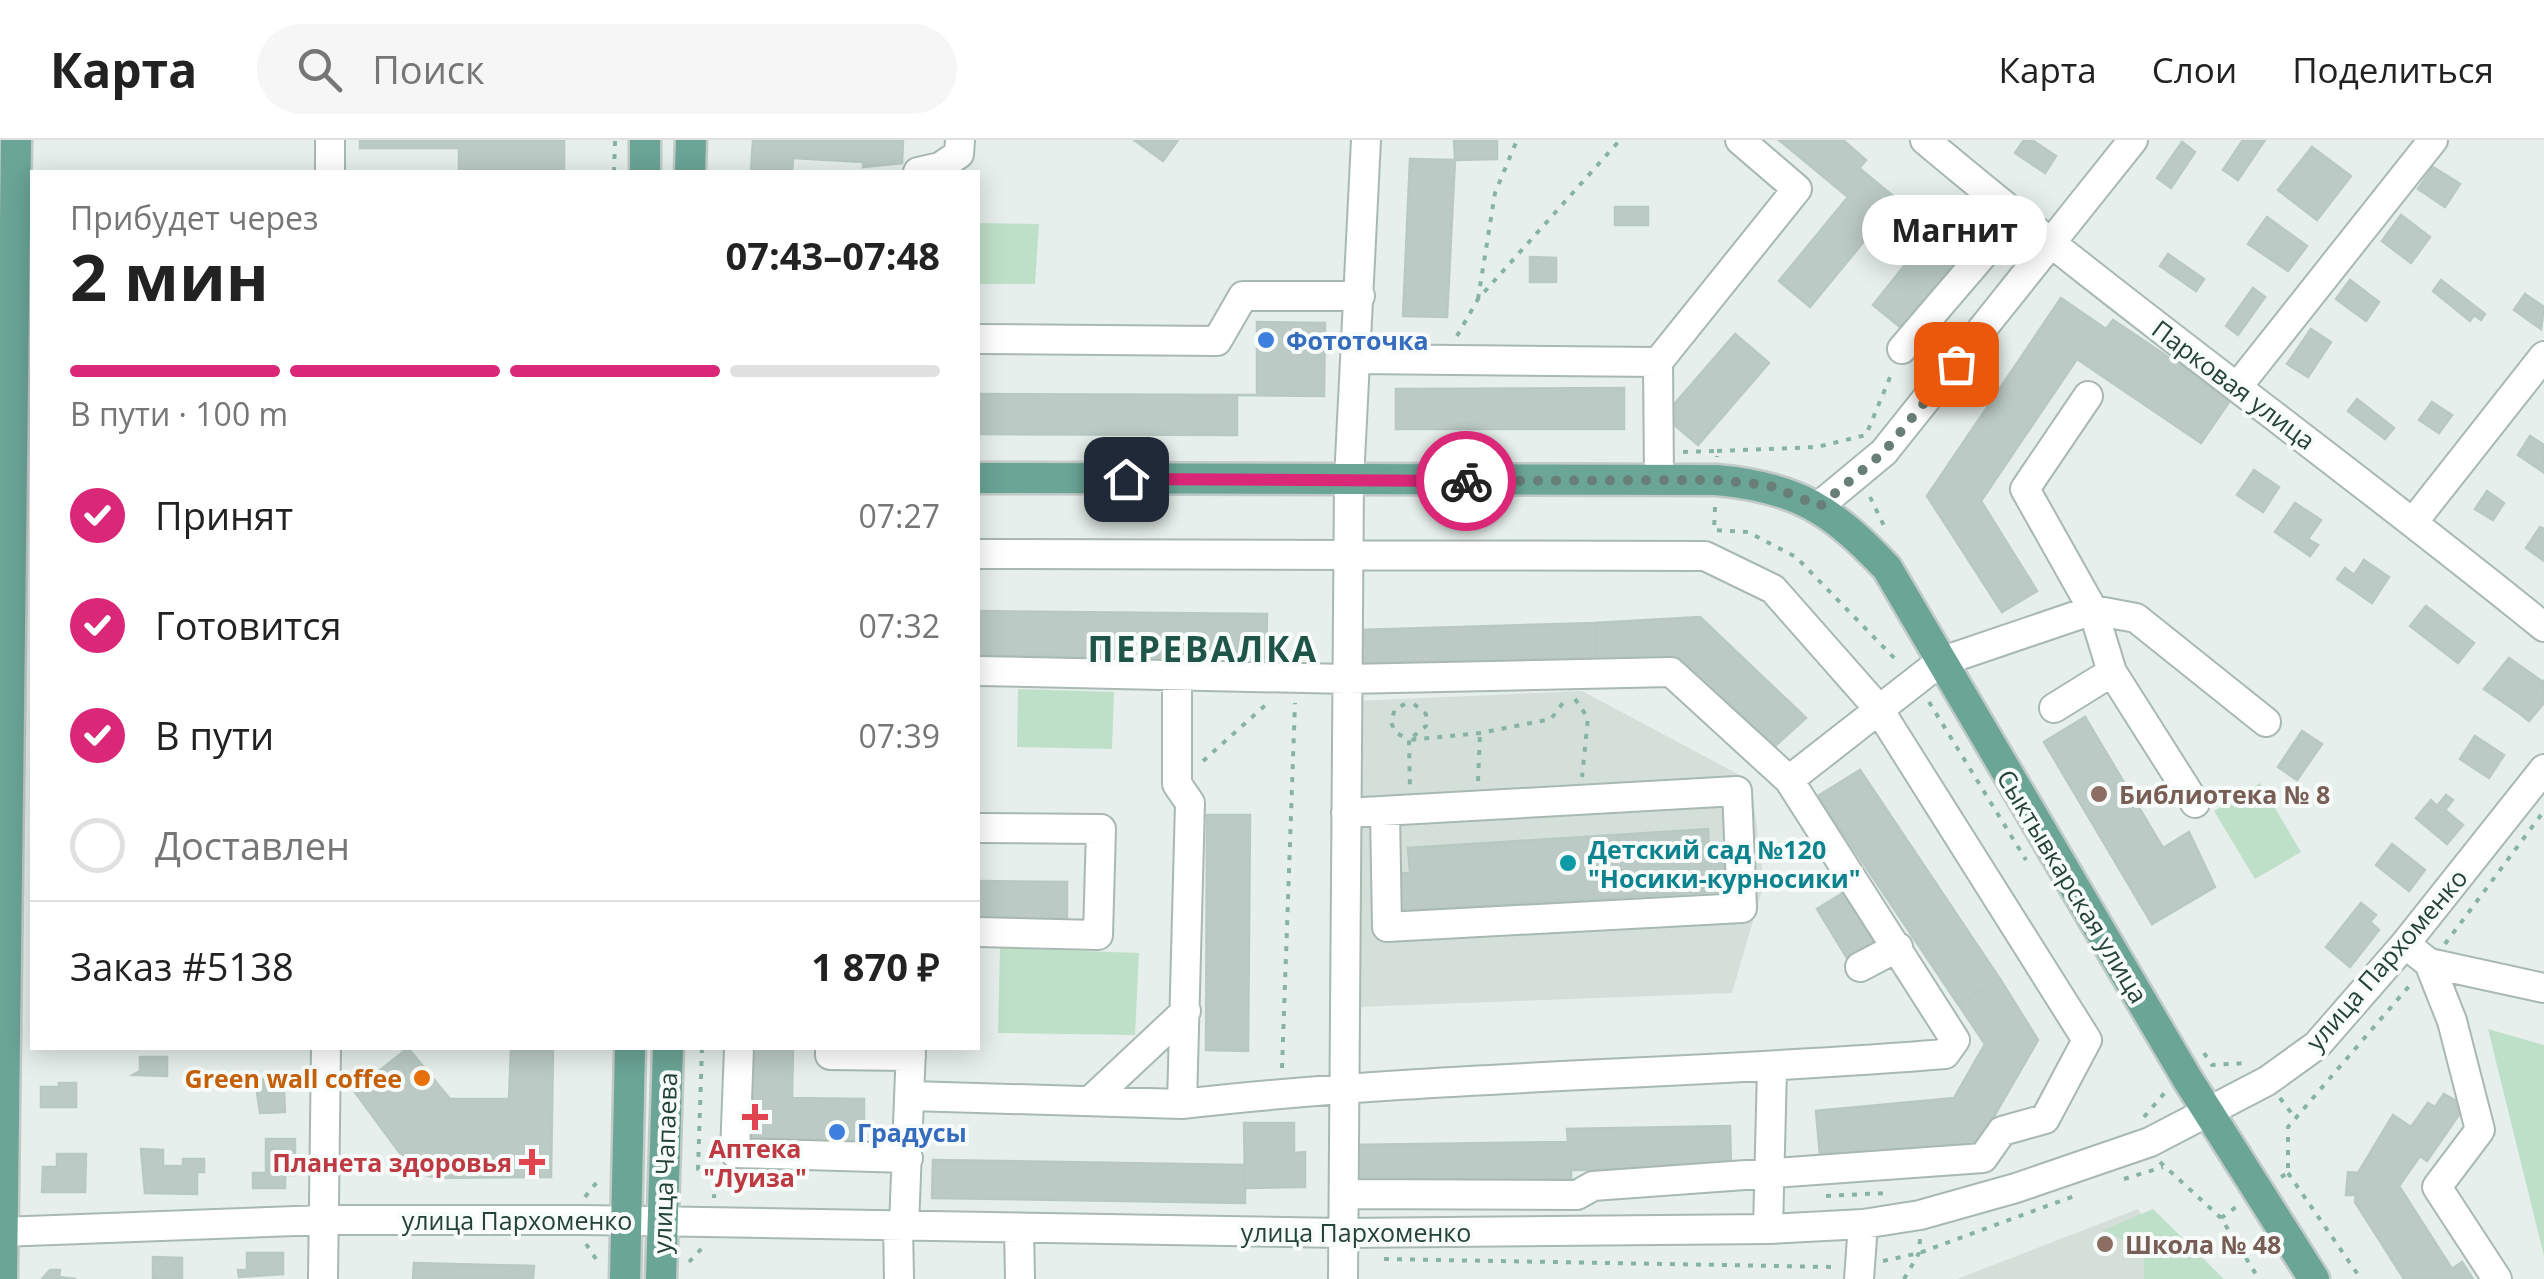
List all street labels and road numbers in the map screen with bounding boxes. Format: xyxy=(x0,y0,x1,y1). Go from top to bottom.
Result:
street label: Парковая улица xyxy=(2145,311,2323,457)
street label: Сыктывкарская улица xyxy=(1990,763,2156,1009)
street label: улица Пархоменко xyxy=(2298,861,2474,1057)
street label: улица Чапаева xyxy=(644,1072,684,1254)
street label: улица Пархоменко xyxy=(402,1203,632,1237)
street label: улица Пархоменко xyxy=(1241,1215,1471,1249)

